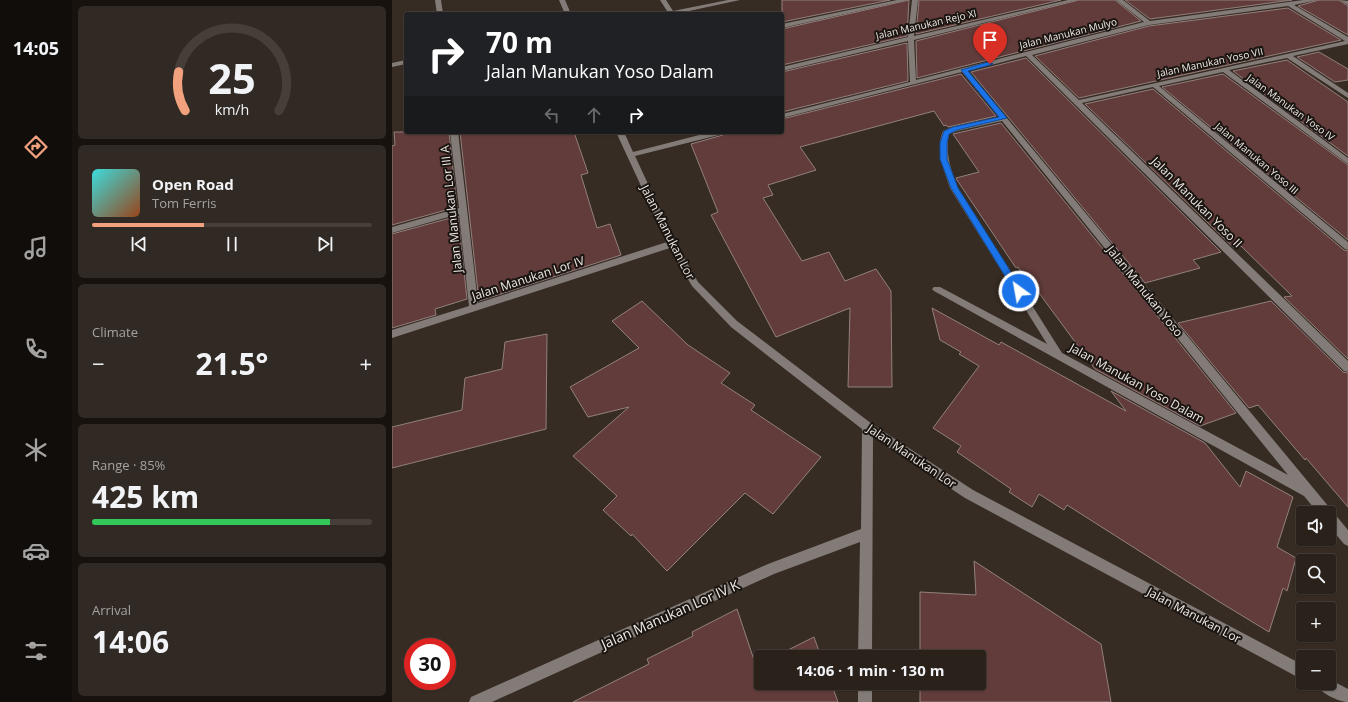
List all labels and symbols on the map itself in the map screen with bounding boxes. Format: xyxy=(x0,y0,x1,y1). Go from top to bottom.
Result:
street label: Jalan Manukan Rejo XI xyxy=(873,6,978,43)
street label: Jalan Manukan Mulyo xyxy=(1017,14,1118,52)
pin xyxy=(973,23,1007,64)
street label: Jalan Manukan Yoso VII xyxy=(1155,44,1264,80)
street label: Jalan Manukan Yoso IV xyxy=(1244,70,1338,144)
street label: Jalan Manukan Yoso III xyxy=(1212,118,1302,197)
street label: Jalan Manukan Lor III A xyxy=(436,144,466,275)
street label: Jalan Manukan Yoso II xyxy=(1147,152,1246,251)
street label: Jalan Manukan Lor xyxy=(636,181,699,282)
street label: Jalan Manukan Yoso xyxy=(1102,241,1187,340)
street label: Jalan Manukan Lor IV xyxy=(468,251,587,305)
position arrow xyxy=(998,270,1040,312)
street label: Jalan Manukan Yoso Dalam xyxy=(1066,338,1208,427)
street label: Jalan Manukan Lor xyxy=(863,419,960,492)
street label: Jalan Manukan Lor IV K xyxy=(596,575,743,654)
street label: Jalan Manukan Lor xyxy=(1143,583,1244,647)
speed limit sign: 30 xyxy=(404,638,456,690)

